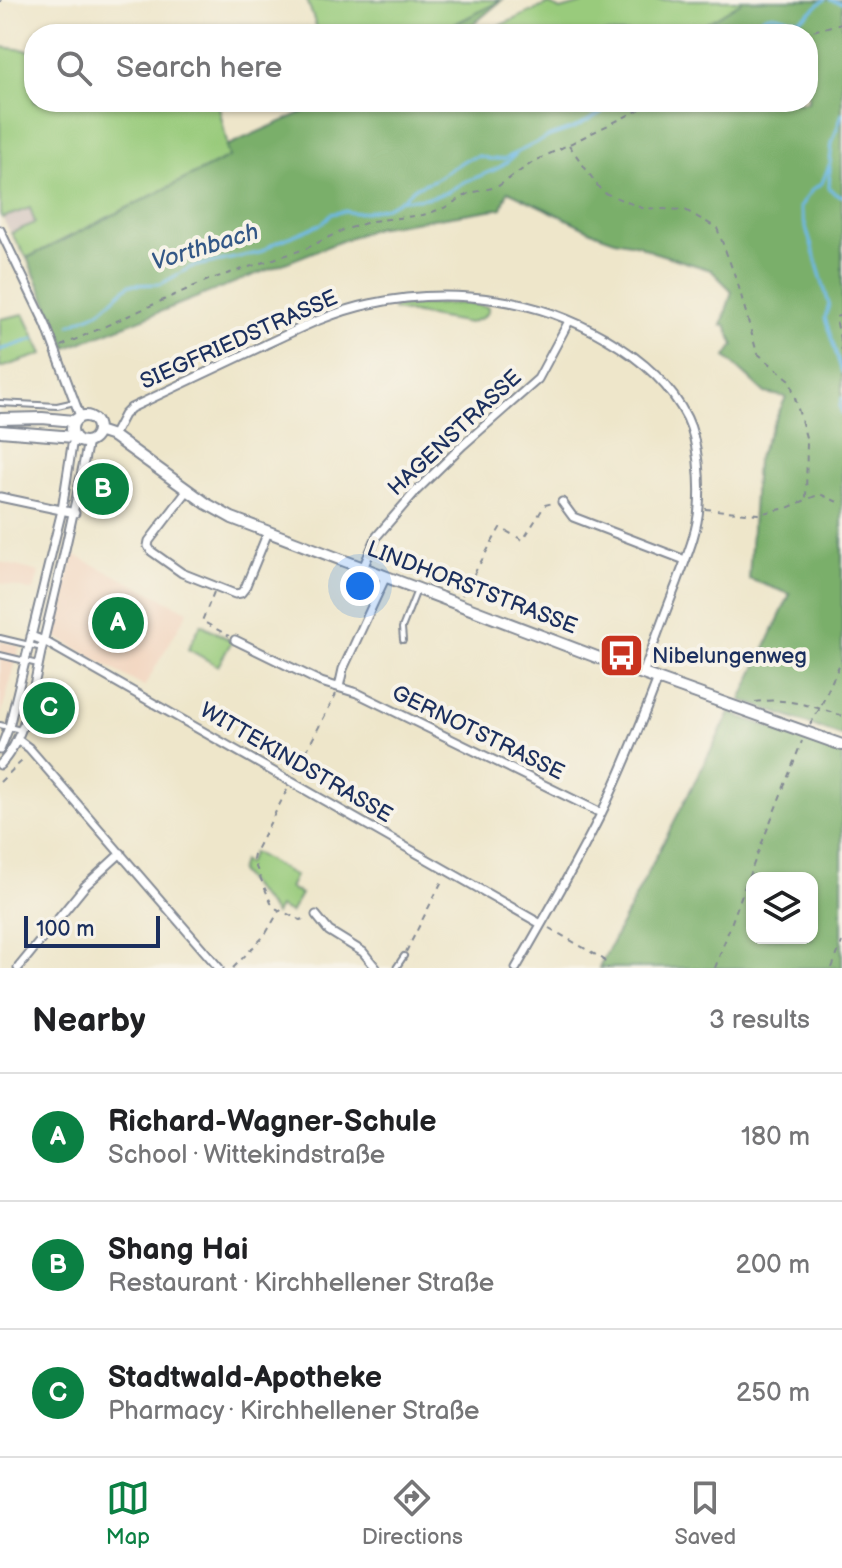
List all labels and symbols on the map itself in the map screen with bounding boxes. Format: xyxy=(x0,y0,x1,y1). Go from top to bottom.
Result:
water label: Vorthbach xyxy=(148,217,262,277)
street label: SIEGFRIEDSTRASSE xyxy=(136,284,342,396)
street label: HAGENSTRASSE xyxy=(383,364,527,502)
pin: B xyxy=(77,459,129,519)
street label: LINDHORSTSTRASSE xyxy=(363,535,581,641)
your location xyxy=(340,566,380,606)
pin: A xyxy=(92,593,144,653)
bus stop icon: Nibelungenweg xyxy=(597,632,645,680)
place label: Nibelungenweg xyxy=(652,643,807,670)
pin: C xyxy=(23,678,75,738)
street label: GERNOTSTRASSE xyxy=(387,680,569,786)
street label: WITTEKINDSTRASSE xyxy=(195,697,397,829)
scale bar xyxy=(24,912,160,948)

